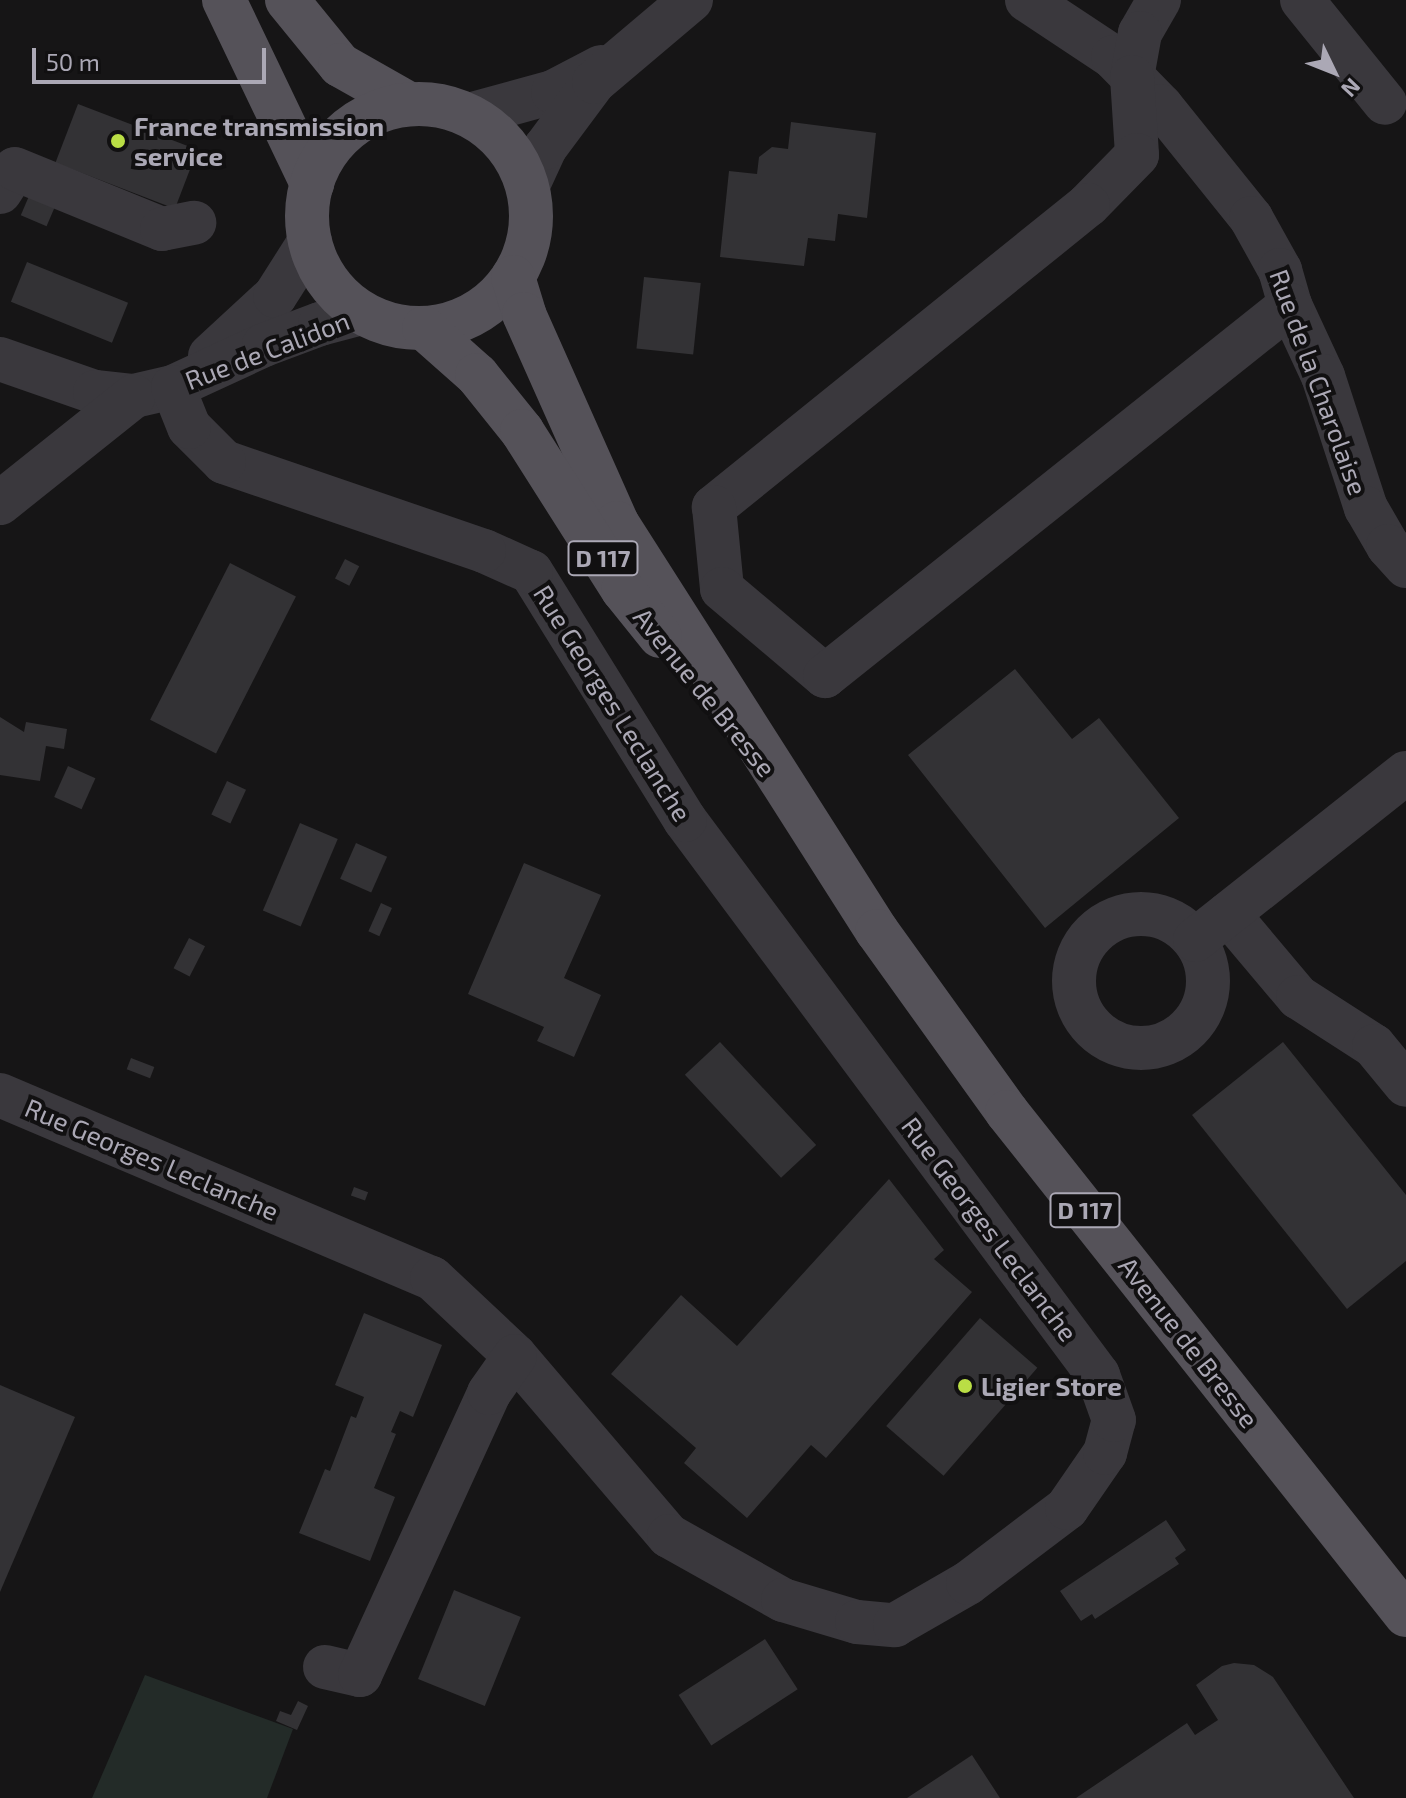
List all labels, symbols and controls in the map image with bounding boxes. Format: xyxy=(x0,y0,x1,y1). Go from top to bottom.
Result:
scale bar xyxy=(36,32,270,82)
north arrow xyxy=(1294,32,1374,112)
text: 50 m xyxy=(46,47,100,76)
text: N xyxy=(1337,74,1366,103)
place label: France transmission service xyxy=(134,110,385,172)
marker: France transmission service xyxy=(109,132,127,150)
street label: Rue de la Charolaise xyxy=(1264,265,1374,499)
street label: Rue de Calidon xyxy=(180,304,354,396)
road number: D 117 xyxy=(567,538,639,578)
street label: Rue Georges Leclanche xyxy=(528,579,698,827)
street label: Avenue de Bresse xyxy=(627,601,783,783)
street label: Rue Georges Leclanche xyxy=(21,1091,283,1227)
street label: Rue Georges Leclanche xyxy=(896,1111,1084,1347)
road number: D 117 xyxy=(1049,1190,1121,1230)
street label: Avenue de Bresse xyxy=(1113,1250,1265,1434)
place label: Ligier Store xyxy=(981,1370,1122,1402)
marker: Ligier Store xyxy=(956,1377,974,1395)

